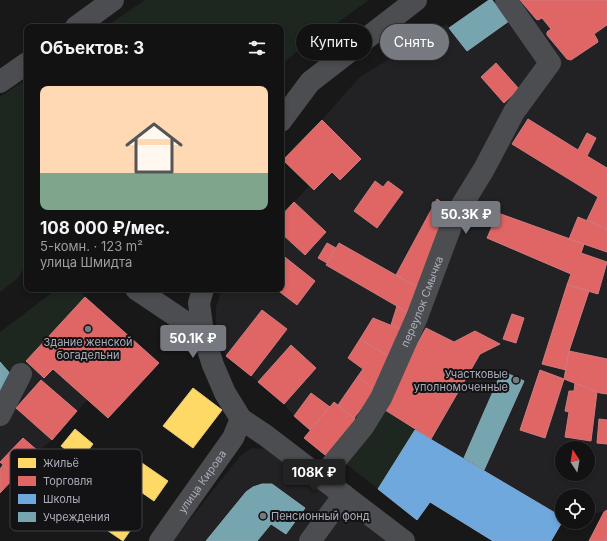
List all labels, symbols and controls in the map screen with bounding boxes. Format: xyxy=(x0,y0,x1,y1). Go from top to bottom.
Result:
chip: Купить xyxy=(296,24,372,60)
chip: Снять xyxy=(380,24,449,60)
icon: filters xyxy=(246,37,268,59)
text: Объектов: 3 xyxy=(40,38,144,58)
icon: home xyxy=(118,112,190,184)
pin: 50.3K ₽ xyxy=(429,201,503,235)
text: 50.3K ₽ xyxy=(440,206,492,222)
text: 108 000 ₽/мес. xyxy=(40,218,170,238)
text: 5-комн. · 123 m² xyxy=(40,238,143,254)
text: улица Шмидта xyxy=(40,254,132,270)
street label: переулок Смычка xyxy=(398,254,446,349)
marker: Здание женской богадельни xyxy=(83,324,93,334)
pin: 50.1K ₽ xyxy=(156,325,230,359)
text: 50.1K ₽ xyxy=(169,330,217,346)
place label: Здание женской богадельни xyxy=(43,335,133,362)
place label: Участковые уполномоченные xyxy=(414,367,508,394)
marker: Участковые уполномоченные xyxy=(511,375,521,385)
north arrow xyxy=(555,441,595,481)
map controls xyxy=(555,441,595,529)
street label: улица Кирова xyxy=(175,447,229,516)
legend xyxy=(10,449,142,531)
text: Жильё xyxy=(43,456,79,470)
pin: 108K ₽ xyxy=(281,459,347,493)
text: 108K ₽ xyxy=(292,464,336,480)
text: Торговля xyxy=(43,474,92,488)
button: locate xyxy=(555,489,595,529)
text: Школы xyxy=(43,492,80,506)
place label: Пенсионный фонд xyxy=(271,509,370,523)
text: Учреждения xyxy=(43,510,110,524)
marker: Пенсионный фонд xyxy=(258,511,268,521)

